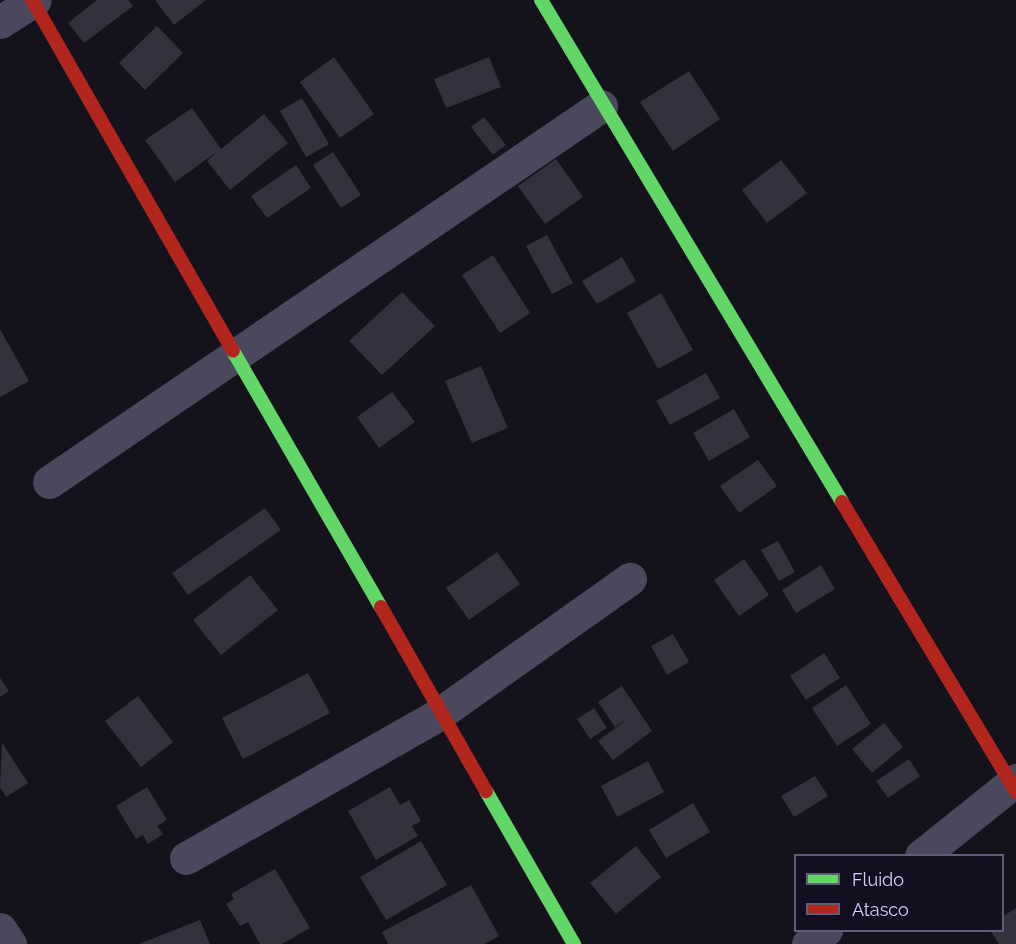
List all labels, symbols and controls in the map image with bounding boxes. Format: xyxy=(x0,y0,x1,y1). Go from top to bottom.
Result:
legend xyxy=(794,854,1004,932)
text: Fluido xyxy=(852,869,904,890)
text: Atasco xyxy=(852,899,909,920)

